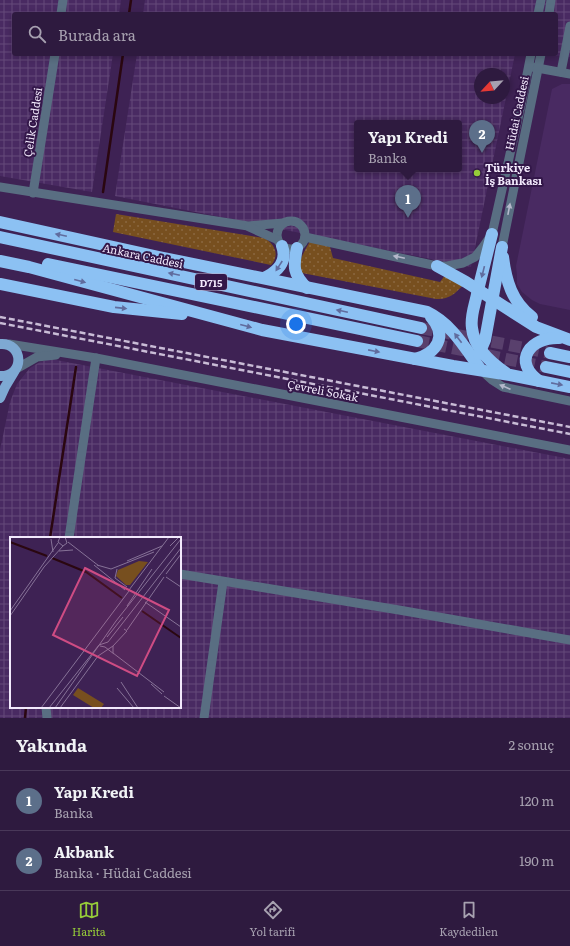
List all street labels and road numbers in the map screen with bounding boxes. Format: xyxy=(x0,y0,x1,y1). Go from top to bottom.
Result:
street label: Hüdai Caddesi xyxy=(500,74,532,152)
street label: Çelik Caddesi xyxy=(19,86,45,158)
street label: Ankara Caddesi xyxy=(101,239,185,271)
road number: D715 xyxy=(195,274,227,290)
street label: Çevreli Sokak xyxy=(286,375,360,405)

